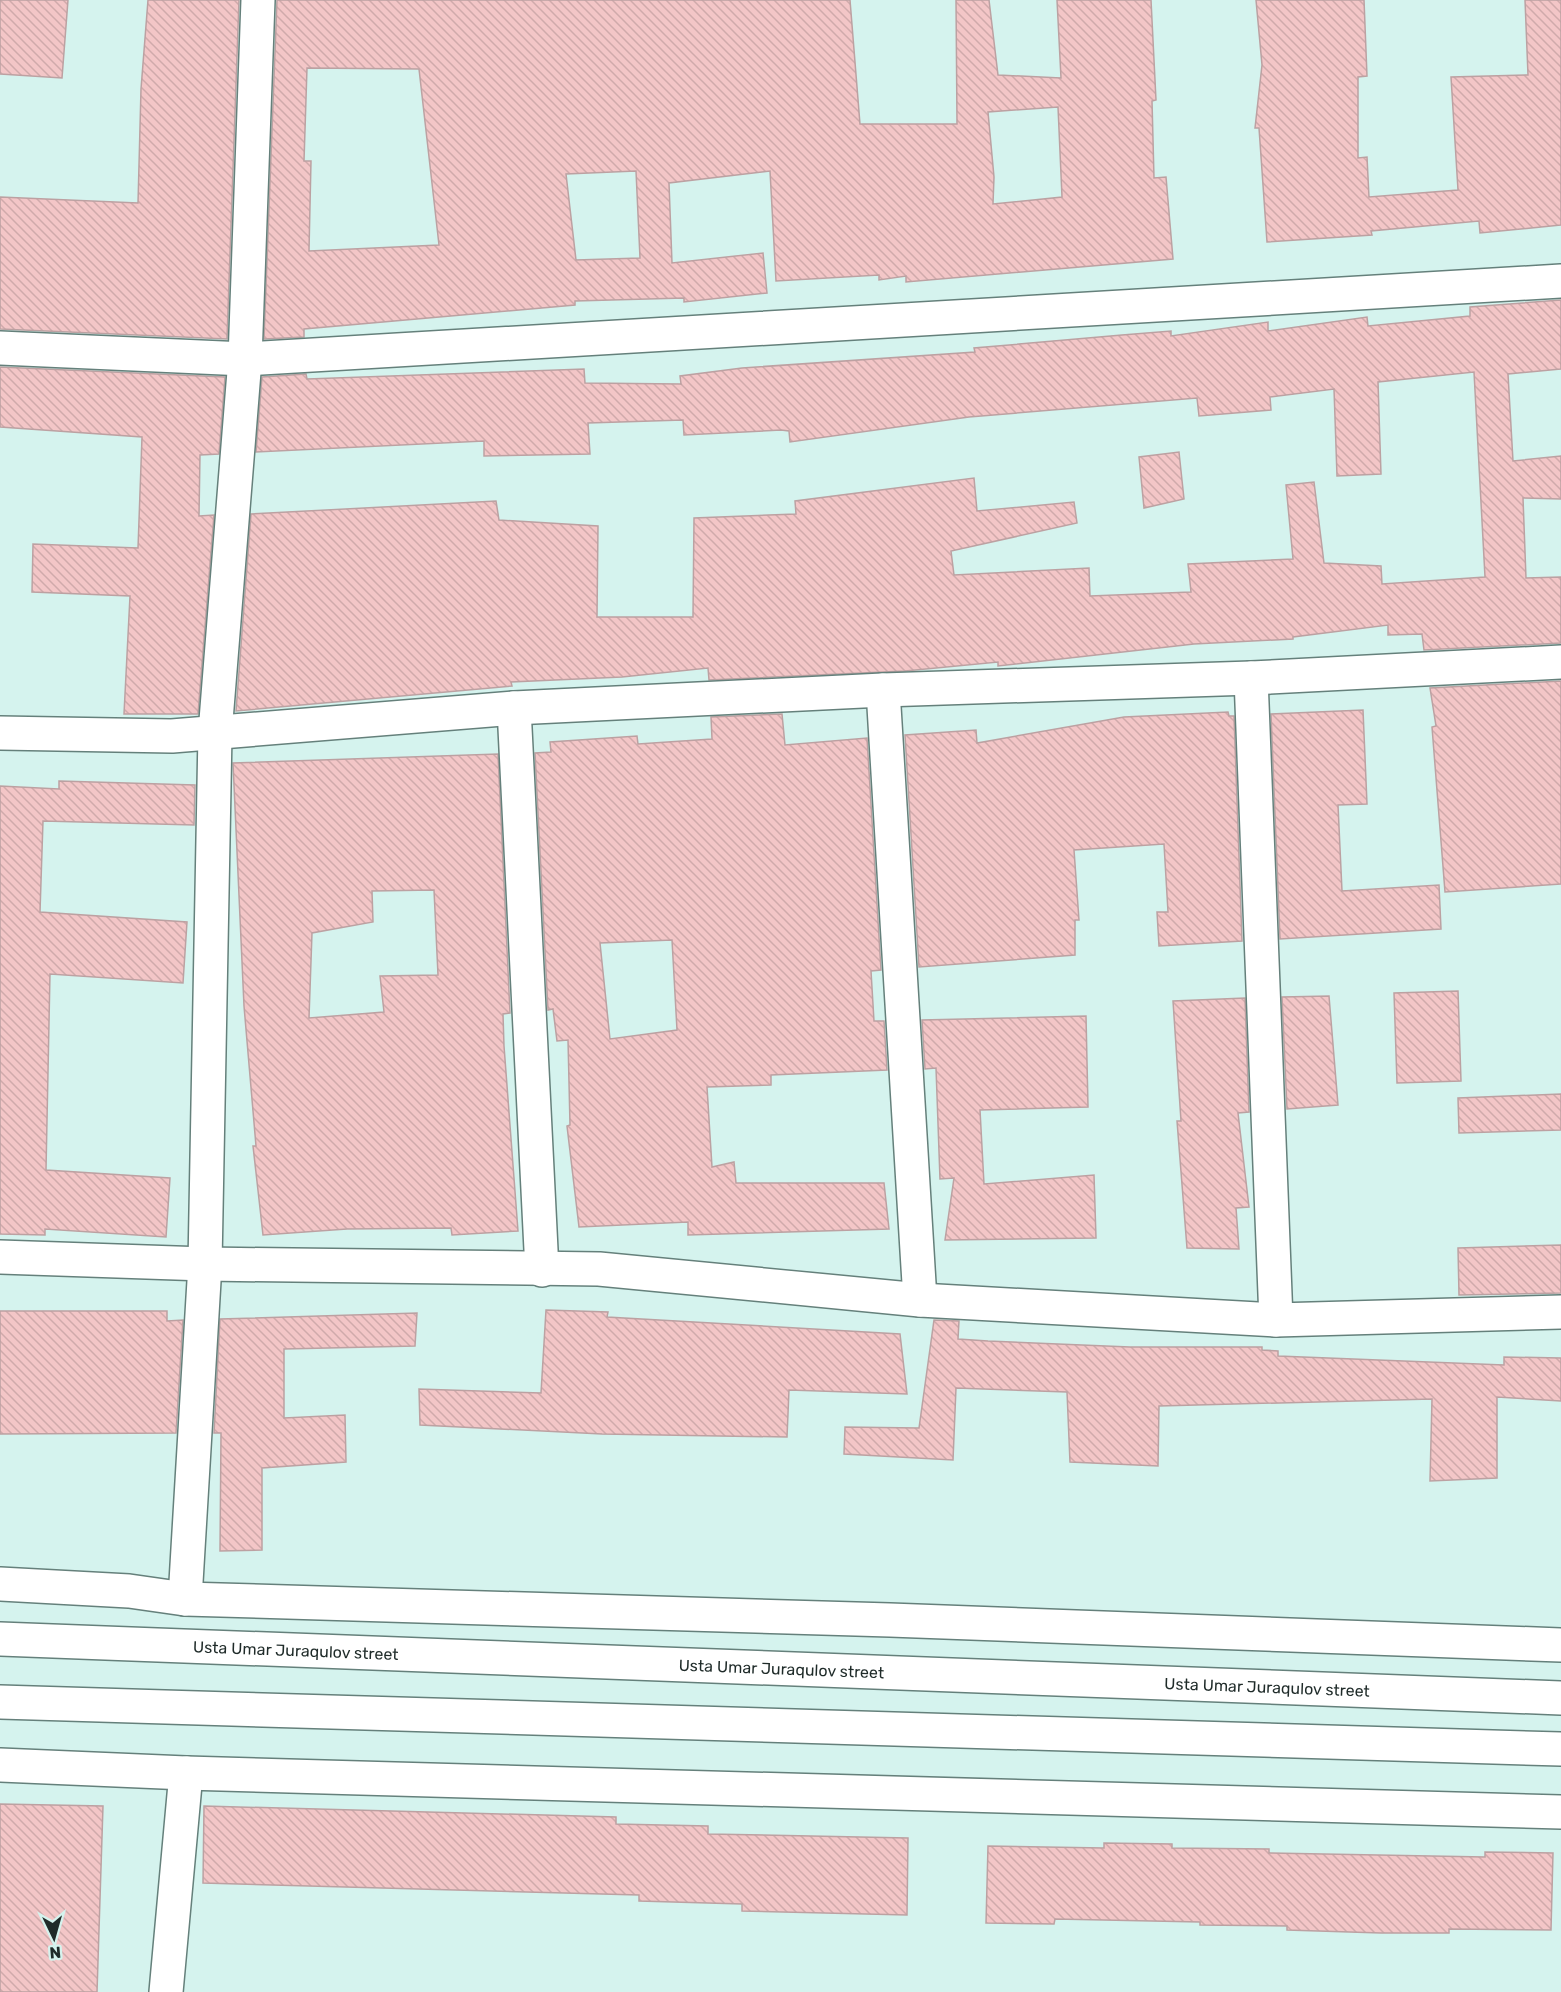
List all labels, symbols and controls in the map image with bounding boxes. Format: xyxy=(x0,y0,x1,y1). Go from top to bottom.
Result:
street label: Usta Umar Juraqulov street xyxy=(193,1637,399,1664)
street label: Usta Umar Juraqulov street xyxy=(678,1655,885,1682)
street label: Usta Umar Juraqulov street xyxy=(1164,1674,1370,1700)
north arrow xyxy=(24,1908,84,1968)
text: N xyxy=(49,1942,62,1962)

